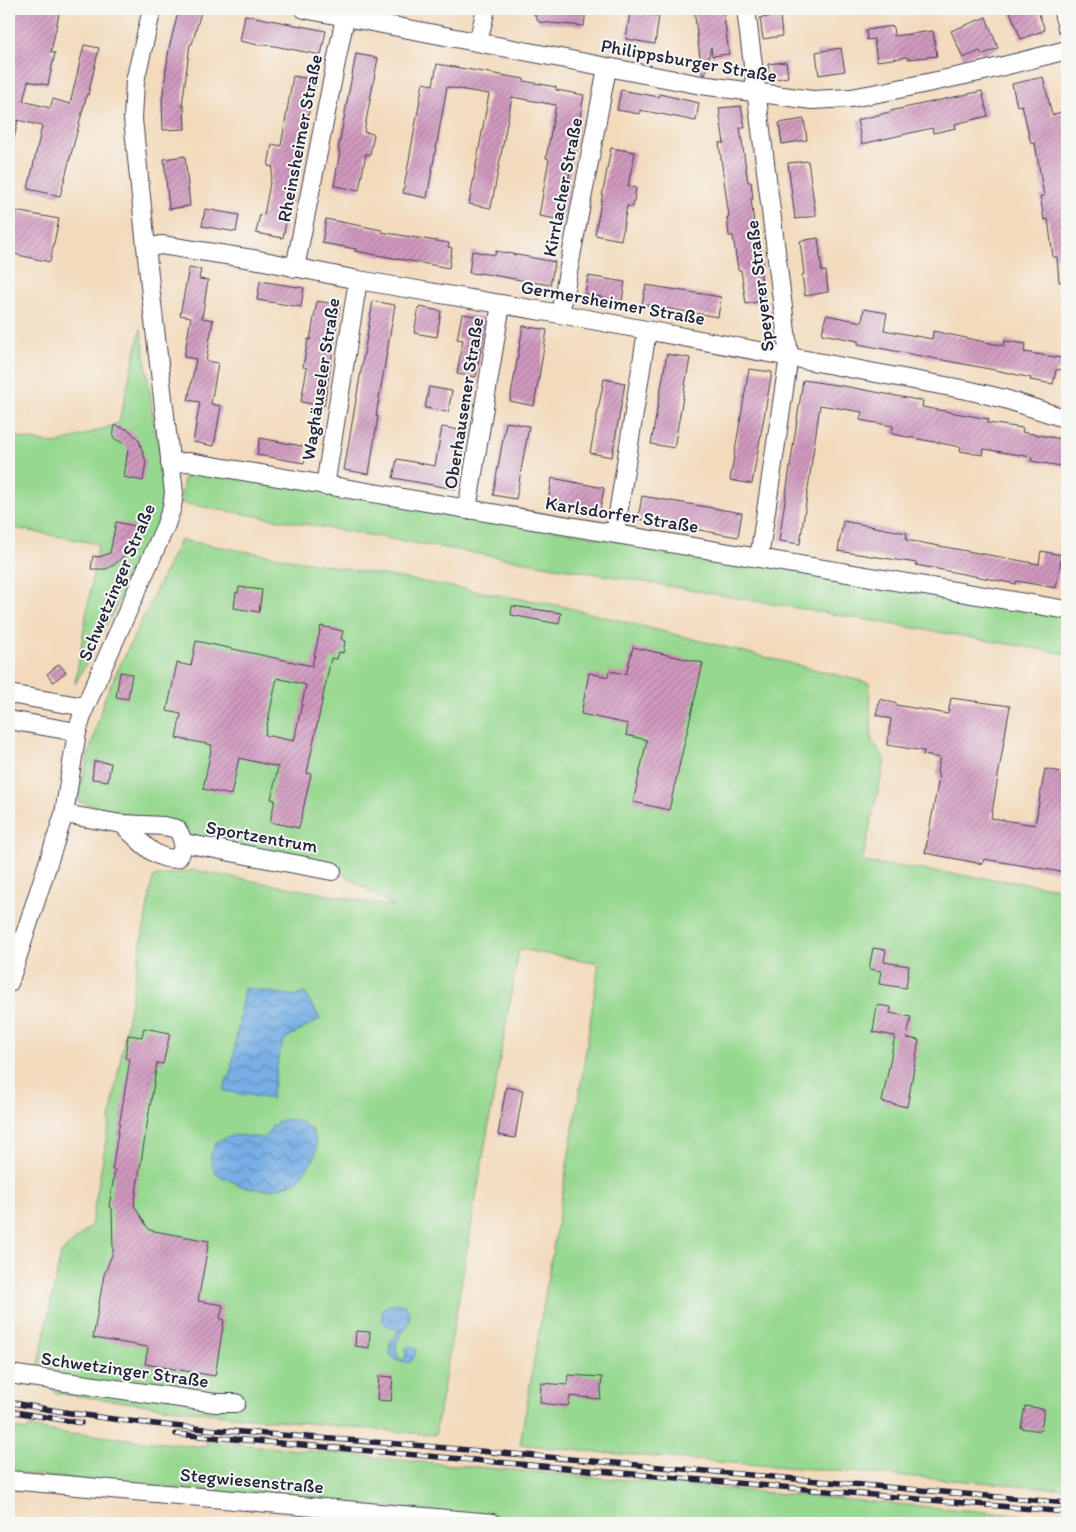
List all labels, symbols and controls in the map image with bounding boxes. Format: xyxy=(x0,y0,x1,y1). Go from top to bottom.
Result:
street label: Philippsburger Straße xyxy=(599,34,779,87)
street label: Rheinsheimer Straße xyxy=(272,52,327,224)
street label: Kirrlacher Straße xyxy=(538,115,587,259)
street label: Speyerer Straße xyxy=(740,219,779,353)
street label: Germersheimer Straße xyxy=(519,275,707,330)
street label: Waghäuseler Straße xyxy=(296,296,345,462)
street label: Oberhausener Straße xyxy=(439,315,488,491)
street label: Karlsdorfer Straße xyxy=(544,491,700,538)
street label: Schwetzinger Straße xyxy=(73,500,160,664)
street label: Sportzentrum xyxy=(204,815,320,858)
street label: Schwetzinger Straße xyxy=(40,1346,210,1393)
street label: Stegwiesenstraße xyxy=(179,1463,325,1498)

